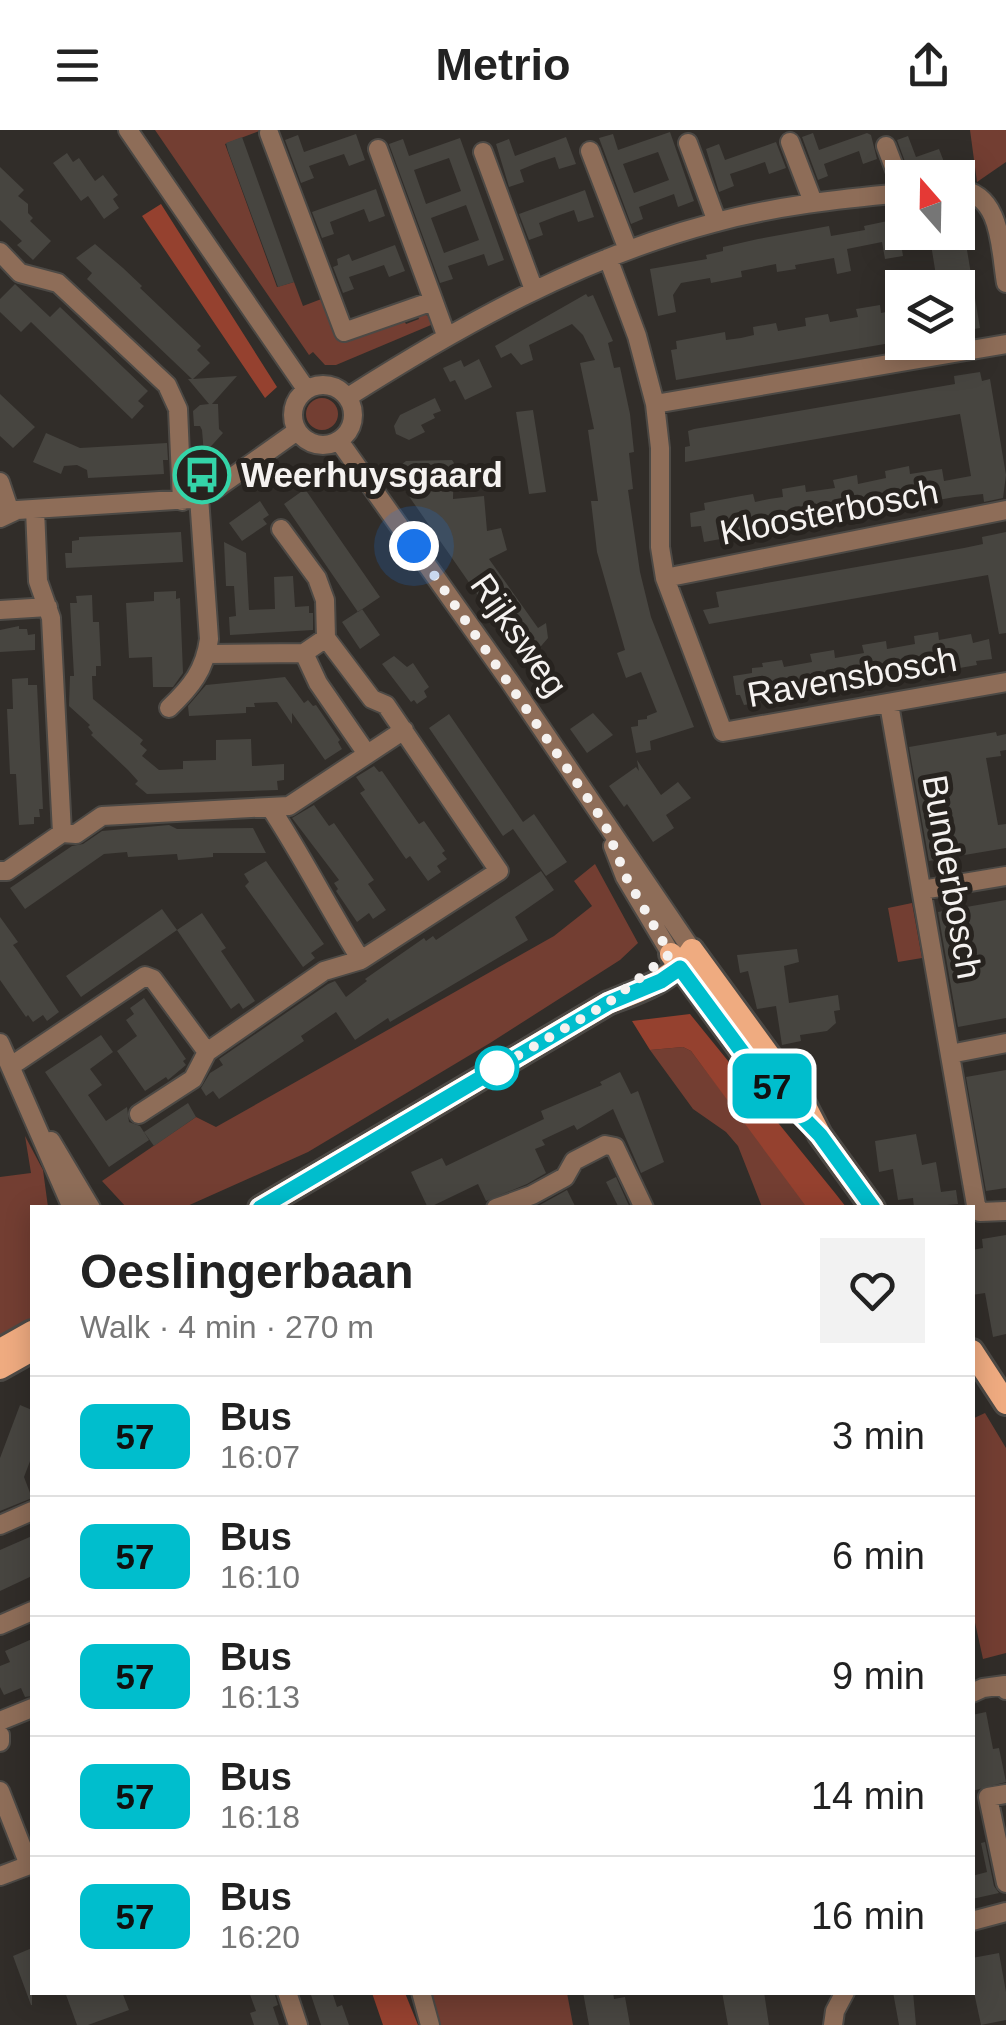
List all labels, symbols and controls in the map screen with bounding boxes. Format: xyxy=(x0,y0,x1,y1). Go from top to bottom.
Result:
icon: menu xyxy=(50,38,105,93)
icon: share xyxy=(901,38,956,93)
text: Metrio xyxy=(436,39,571,90)
north arrow xyxy=(885,160,975,250)
map controls xyxy=(885,160,975,360)
button: layers xyxy=(885,270,975,360)
bus stop icon: Weerhuysgaard xyxy=(172,445,232,505)
place label: Weerhuysgaard xyxy=(241,455,503,494)
street label: Kloosterbosch xyxy=(716,471,941,552)
your location xyxy=(389,521,439,571)
street label: Rijksweg xyxy=(463,566,576,703)
street label: Ravensbosch xyxy=(744,639,960,714)
street label: Bunderbosch xyxy=(915,772,990,982)
unlabelled marker xyxy=(476,1047,518,1089)
line badge: 57 xyxy=(727,1054,817,1118)
text: 57 xyxy=(753,1067,791,1106)
button: heart xyxy=(820,1238,925,1343)
text: Oeslingerbaan xyxy=(80,1245,413,1298)
text: Walk · 4 min · 270 m xyxy=(80,1309,374,1345)
text: Bus xyxy=(220,1396,292,1438)
text: 3 min xyxy=(832,1415,925,1457)
text: 57 xyxy=(116,1417,154,1456)
text: 16:07 xyxy=(220,1439,300,1475)
text: Bus xyxy=(220,1516,292,1558)
text: 6 min xyxy=(832,1535,925,1577)
text: 57 xyxy=(116,1537,154,1576)
text: 16:10 xyxy=(220,1559,300,1595)
text: Bus xyxy=(220,1636,292,1678)
text: 9 min xyxy=(832,1655,925,1697)
text: 57 xyxy=(116,1657,154,1696)
text: 16:13 xyxy=(220,1679,300,1715)
text: Bus xyxy=(220,1756,292,1798)
text: 14 min xyxy=(811,1775,925,1817)
text: 57 xyxy=(116,1777,154,1816)
text: 16:18 xyxy=(220,1799,300,1835)
text: Bus xyxy=(220,1876,292,1918)
text: 16 min xyxy=(811,1895,925,1937)
text: 57 xyxy=(116,1897,154,1936)
text: 16:20 xyxy=(220,1919,300,1955)

